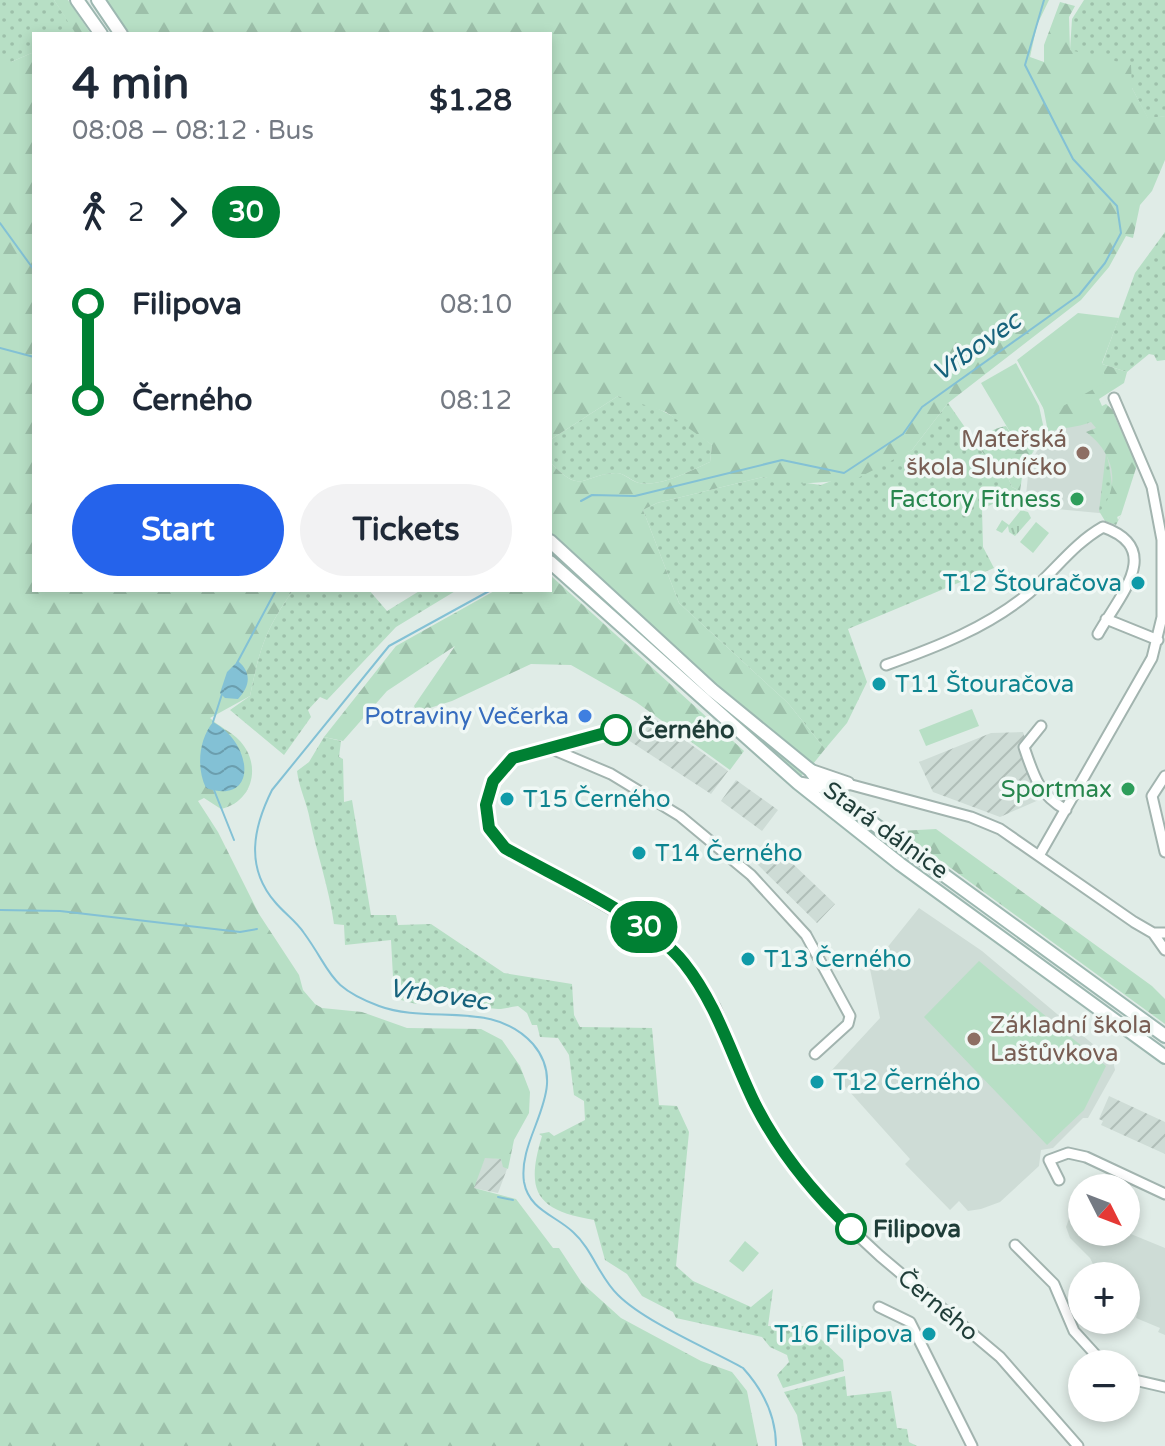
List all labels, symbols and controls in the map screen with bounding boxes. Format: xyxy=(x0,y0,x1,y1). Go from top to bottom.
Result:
text: 4 min xyxy=(72,58,189,111)
text: $1.28 xyxy=(429,82,512,119)
text: 08:08 – 08:12 · Bus xyxy=(72,115,314,146)
icon: walk xyxy=(72,190,116,234)
icon: forward xyxy=(156,190,200,234)
text: 30 xyxy=(228,195,264,229)
text: 2 xyxy=(128,197,144,228)
text: Filipova xyxy=(132,286,242,323)
text: 08:10 xyxy=(440,289,512,320)
water label: Vrbovec xyxy=(926,304,1028,388)
text: Černého xyxy=(132,382,253,419)
text: 08:12 xyxy=(440,385,512,416)
place label: Mateřská škola Sluníčko xyxy=(906,425,1067,482)
marker: Mateřská škola Sluníčko xyxy=(1074,444,1092,462)
button: Start xyxy=(72,484,284,576)
button: Tickets xyxy=(300,484,512,576)
place label: Factory Fitness xyxy=(889,485,1061,514)
marker: Factory Fitness xyxy=(1068,490,1086,508)
place label: T12 Štouračova xyxy=(943,569,1122,598)
marker: T12 Štouračova xyxy=(1129,574,1147,592)
place label: T11 Štouračova xyxy=(895,670,1074,699)
marker: T11 Štouračova xyxy=(870,675,888,693)
place label: Potraviny Večerka xyxy=(364,702,569,731)
marker: Potraviny Večerka xyxy=(576,707,594,725)
marker: Černého xyxy=(601,715,631,745)
place label: Černého xyxy=(638,715,734,745)
street label: Stará dálnice xyxy=(818,775,954,885)
place label: Sportmax xyxy=(1001,775,1112,804)
marker: Sportmax xyxy=(1119,780,1137,798)
place label: T15 Černého xyxy=(523,785,670,814)
marker: T15 Černého xyxy=(498,790,516,808)
place label: T14 Černého xyxy=(655,839,802,868)
marker: T14 Černého xyxy=(630,844,648,862)
line badge: 30 xyxy=(608,901,680,953)
text: 30 xyxy=(626,910,662,944)
place label: T13 Černého xyxy=(764,945,911,974)
marker: T13 Černého xyxy=(739,950,757,968)
water label: Vrbovec xyxy=(387,972,493,1017)
place label: Základní škola Laštůvkova xyxy=(990,1011,1152,1068)
marker: Základní škola Laštůvkova xyxy=(965,1030,983,1048)
place label: T12 Černého xyxy=(833,1068,980,1097)
marker: T12 Černého xyxy=(808,1073,826,1091)
north arrow xyxy=(1068,1174,1140,1246)
map controls xyxy=(1068,1174,1140,1422)
marker: Filipova xyxy=(836,1214,866,1244)
place label: Filipova xyxy=(873,1215,961,1244)
button: + xyxy=(1068,1262,1140,1334)
street label: Černého xyxy=(891,1263,984,1348)
place label: T16 Filipova xyxy=(774,1320,913,1349)
marker: T16 Filipova xyxy=(920,1325,938,1343)
button: − xyxy=(1068,1350,1140,1422)

